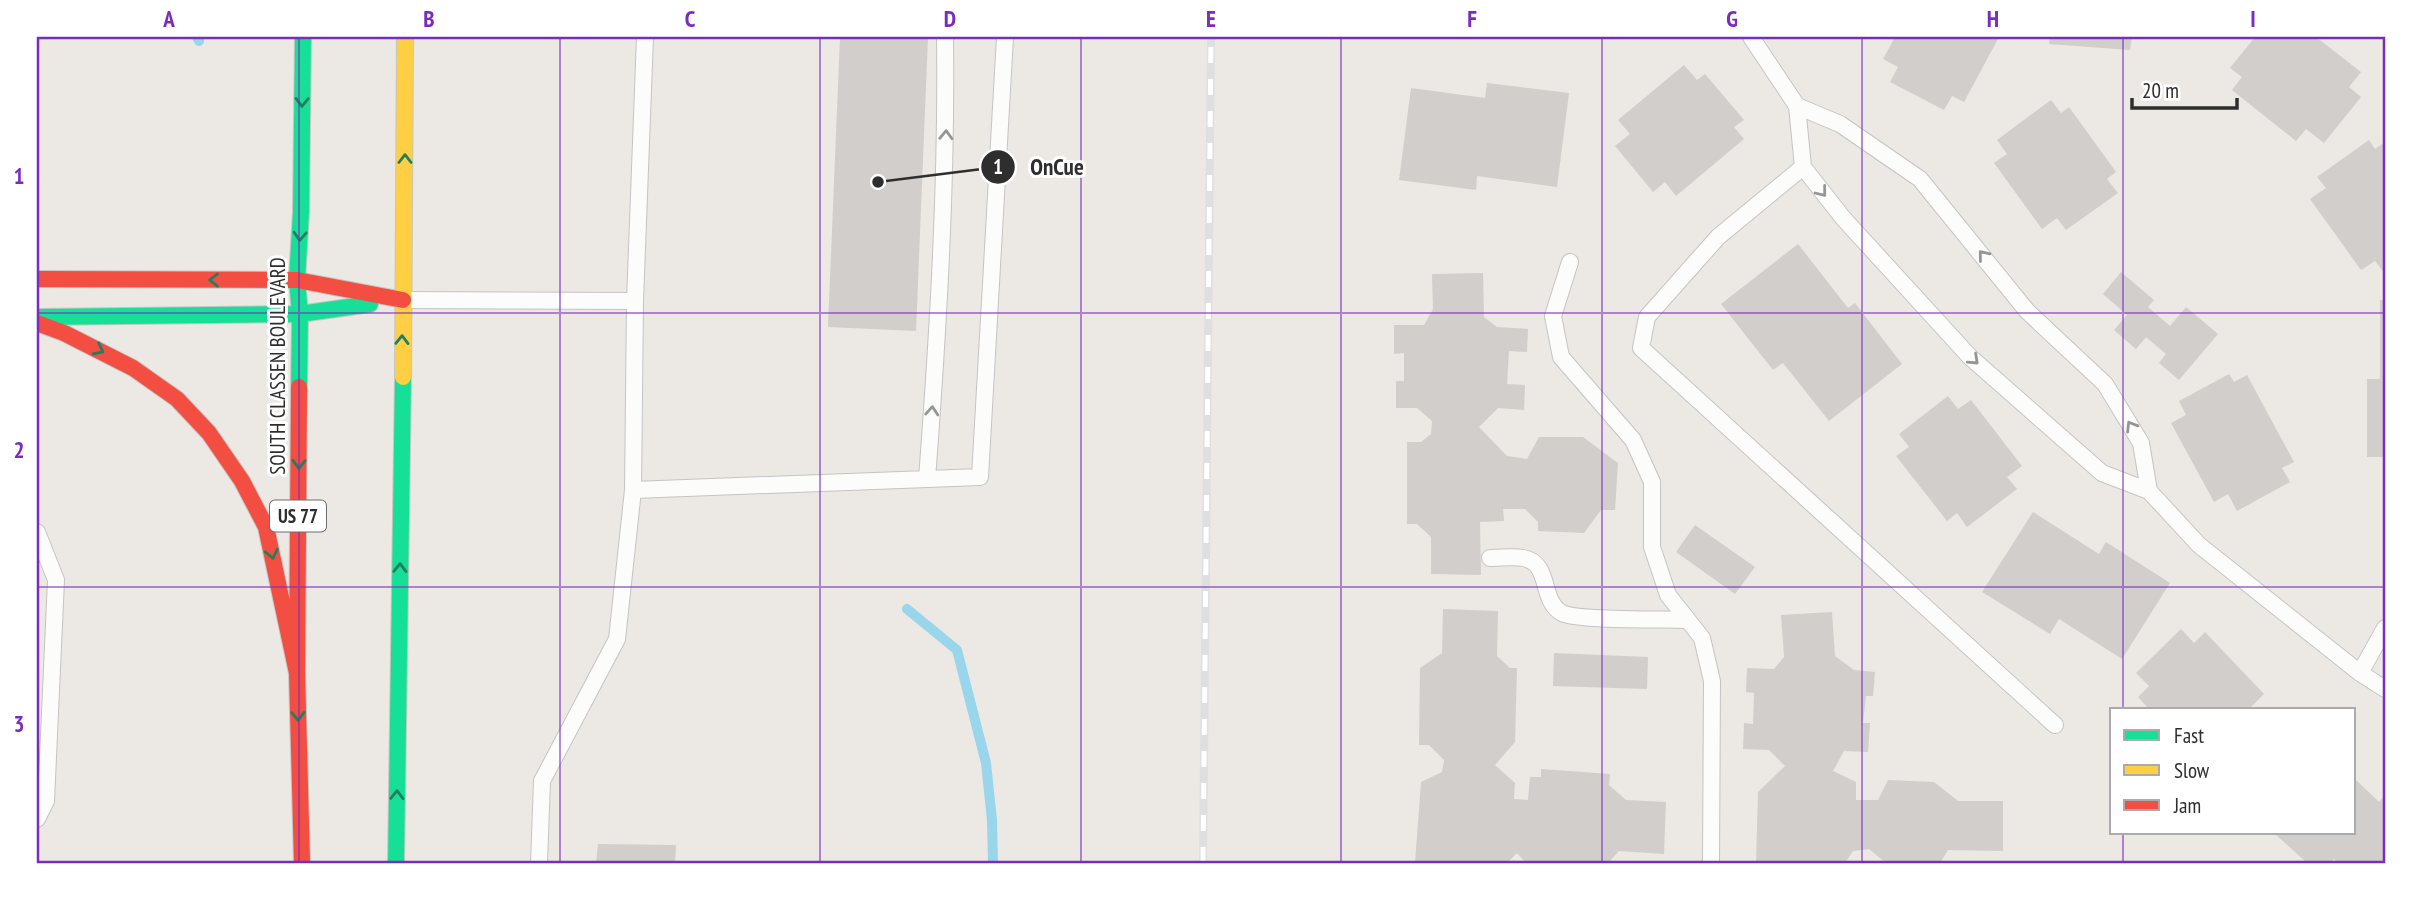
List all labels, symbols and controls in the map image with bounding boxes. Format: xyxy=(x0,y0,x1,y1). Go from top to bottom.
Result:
text: A xyxy=(162,4,175,33)
text: B xyxy=(423,4,435,33)
text: C xyxy=(685,4,696,33)
text: D xyxy=(944,4,956,33)
text: E xyxy=(1206,4,1216,33)
text: F xyxy=(1467,4,1477,33)
text: G xyxy=(1726,4,1738,33)
text: H xyxy=(1987,4,1999,33)
text: I xyxy=(2250,4,2256,33)
scale bar xyxy=(2132,66,2236,110)
text: 20 m xyxy=(2142,77,2179,104)
one-way arrow xyxy=(294,98,310,108)
one-way arrow xyxy=(938,129,953,140)
callout: OnCue xyxy=(981,145,1097,189)
text: OnCue xyxy=(1030,152,1084,181)
one-way arrow xyxy=(397,153,413,164)
text: 1 xyxy=(993,153,1003,180)
text: 1 xyxy=(14,161,25,190)
one-way arrow xyxy=(1813,184,1826,196)
one-way arrow xyxy=(293,231,308,242)
one-way arrow xyxy=(1978,251,1991,263)
street label: SOUTH CLASSEN BOULEVARD xyxy=(264,257,291,475)
one-way arrow xyxy=(208,272,219,288)
one-way arrow xyxy=(395,334,410,345)
one-way arrow xyxy=(92,342,104,356)
one-way arrow xyxy=(1966,352,1979,364)
one-way arrow xyxy=(924,405,939,416)
one-way arrow xyxy=(2126,421,2139,434)
text: 2 xyxy=(14,435,25,464)
one-way arrow xyxy=(291,459,307,469)
road number: US 77 xyxy=(270,500,326,531)
one-way arrow xyxy=(264,548,279,560)
one-way arrow xyxy=(392,562,408,572)
legend xyxy=(2110,708,2356,834)
text: 3 xyxy=(14,709,25,738)
one-way arrow xyxy=(290,710,305,721)
text: Fast xyxy=(2174,722,2204,749)
text: Slow xyxy=(2174,757,2210,784)
one-way arrow xyxy=(389,789,405,800)
text: Jam xyxy=(2173,792,2201,819)

